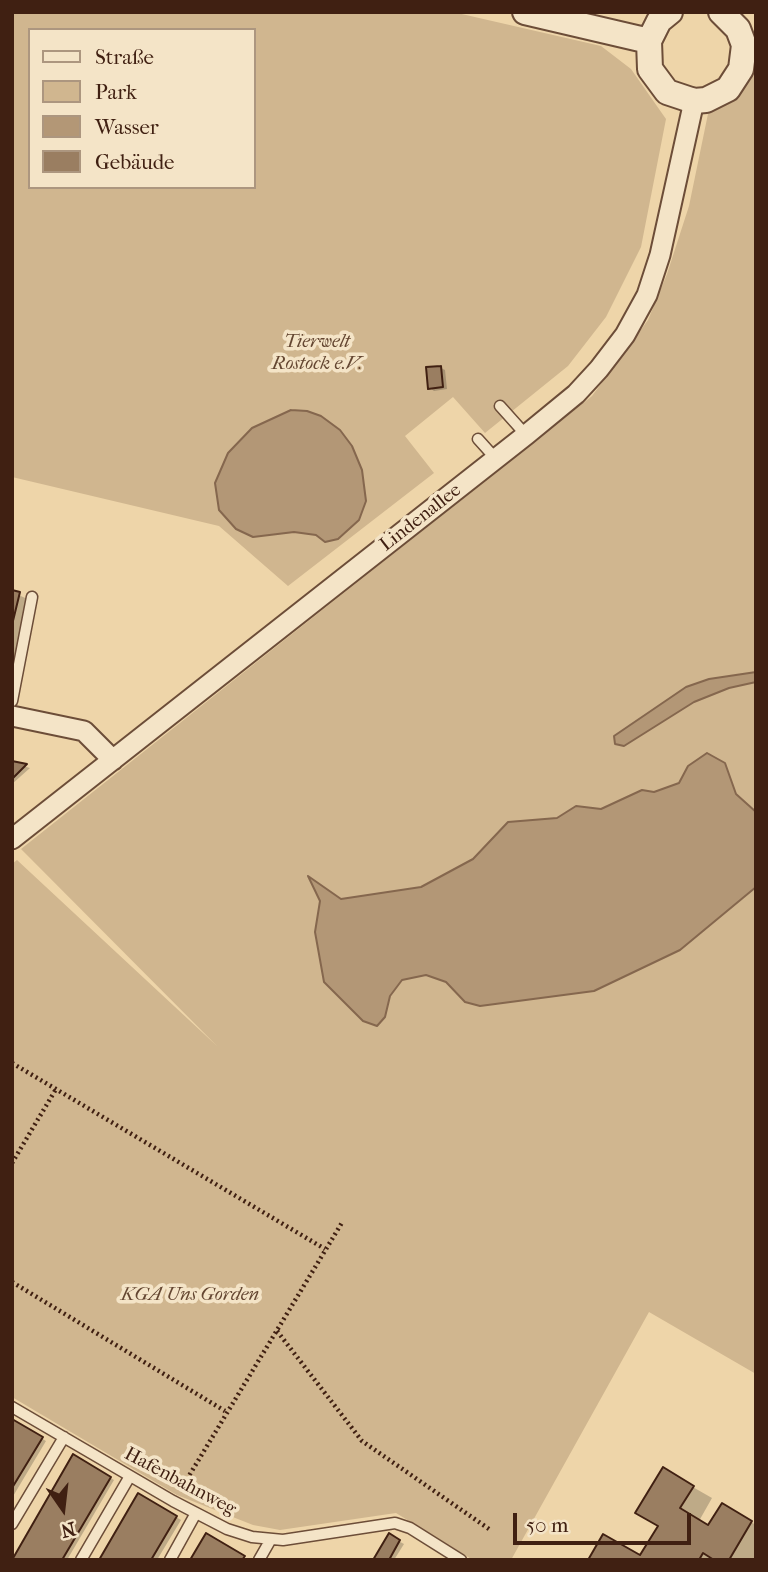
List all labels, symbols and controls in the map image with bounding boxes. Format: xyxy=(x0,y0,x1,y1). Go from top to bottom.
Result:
legend xyxy=(28,28,256,189)
text: Straße xyxy=(95,45,154,69)
text: Park xyxy=(95,80,137,104)
text: Wasser xyxy=(95,115,159,139)
text: Gebäude xyxy=(95,150,175,174)
park label: Tierwelt Rostock e.V. xyxy=(272,331,362,375)
street label: Lindenallee xyxy=(376,479,466,557)
park label: KGA Uns Gorden xyxy=(121,1284,259,1306)
street label: Hafenbahnweg xyxy=(120,1443,240,1521)
north arrow xyxy=(28,1474,98,1544)
scale bar xyxy=(516,1498,694,1542)
text: 50 m xyxy=(526,1513,569,1537)
text: N xyxy=(58,1517,78,1542)

